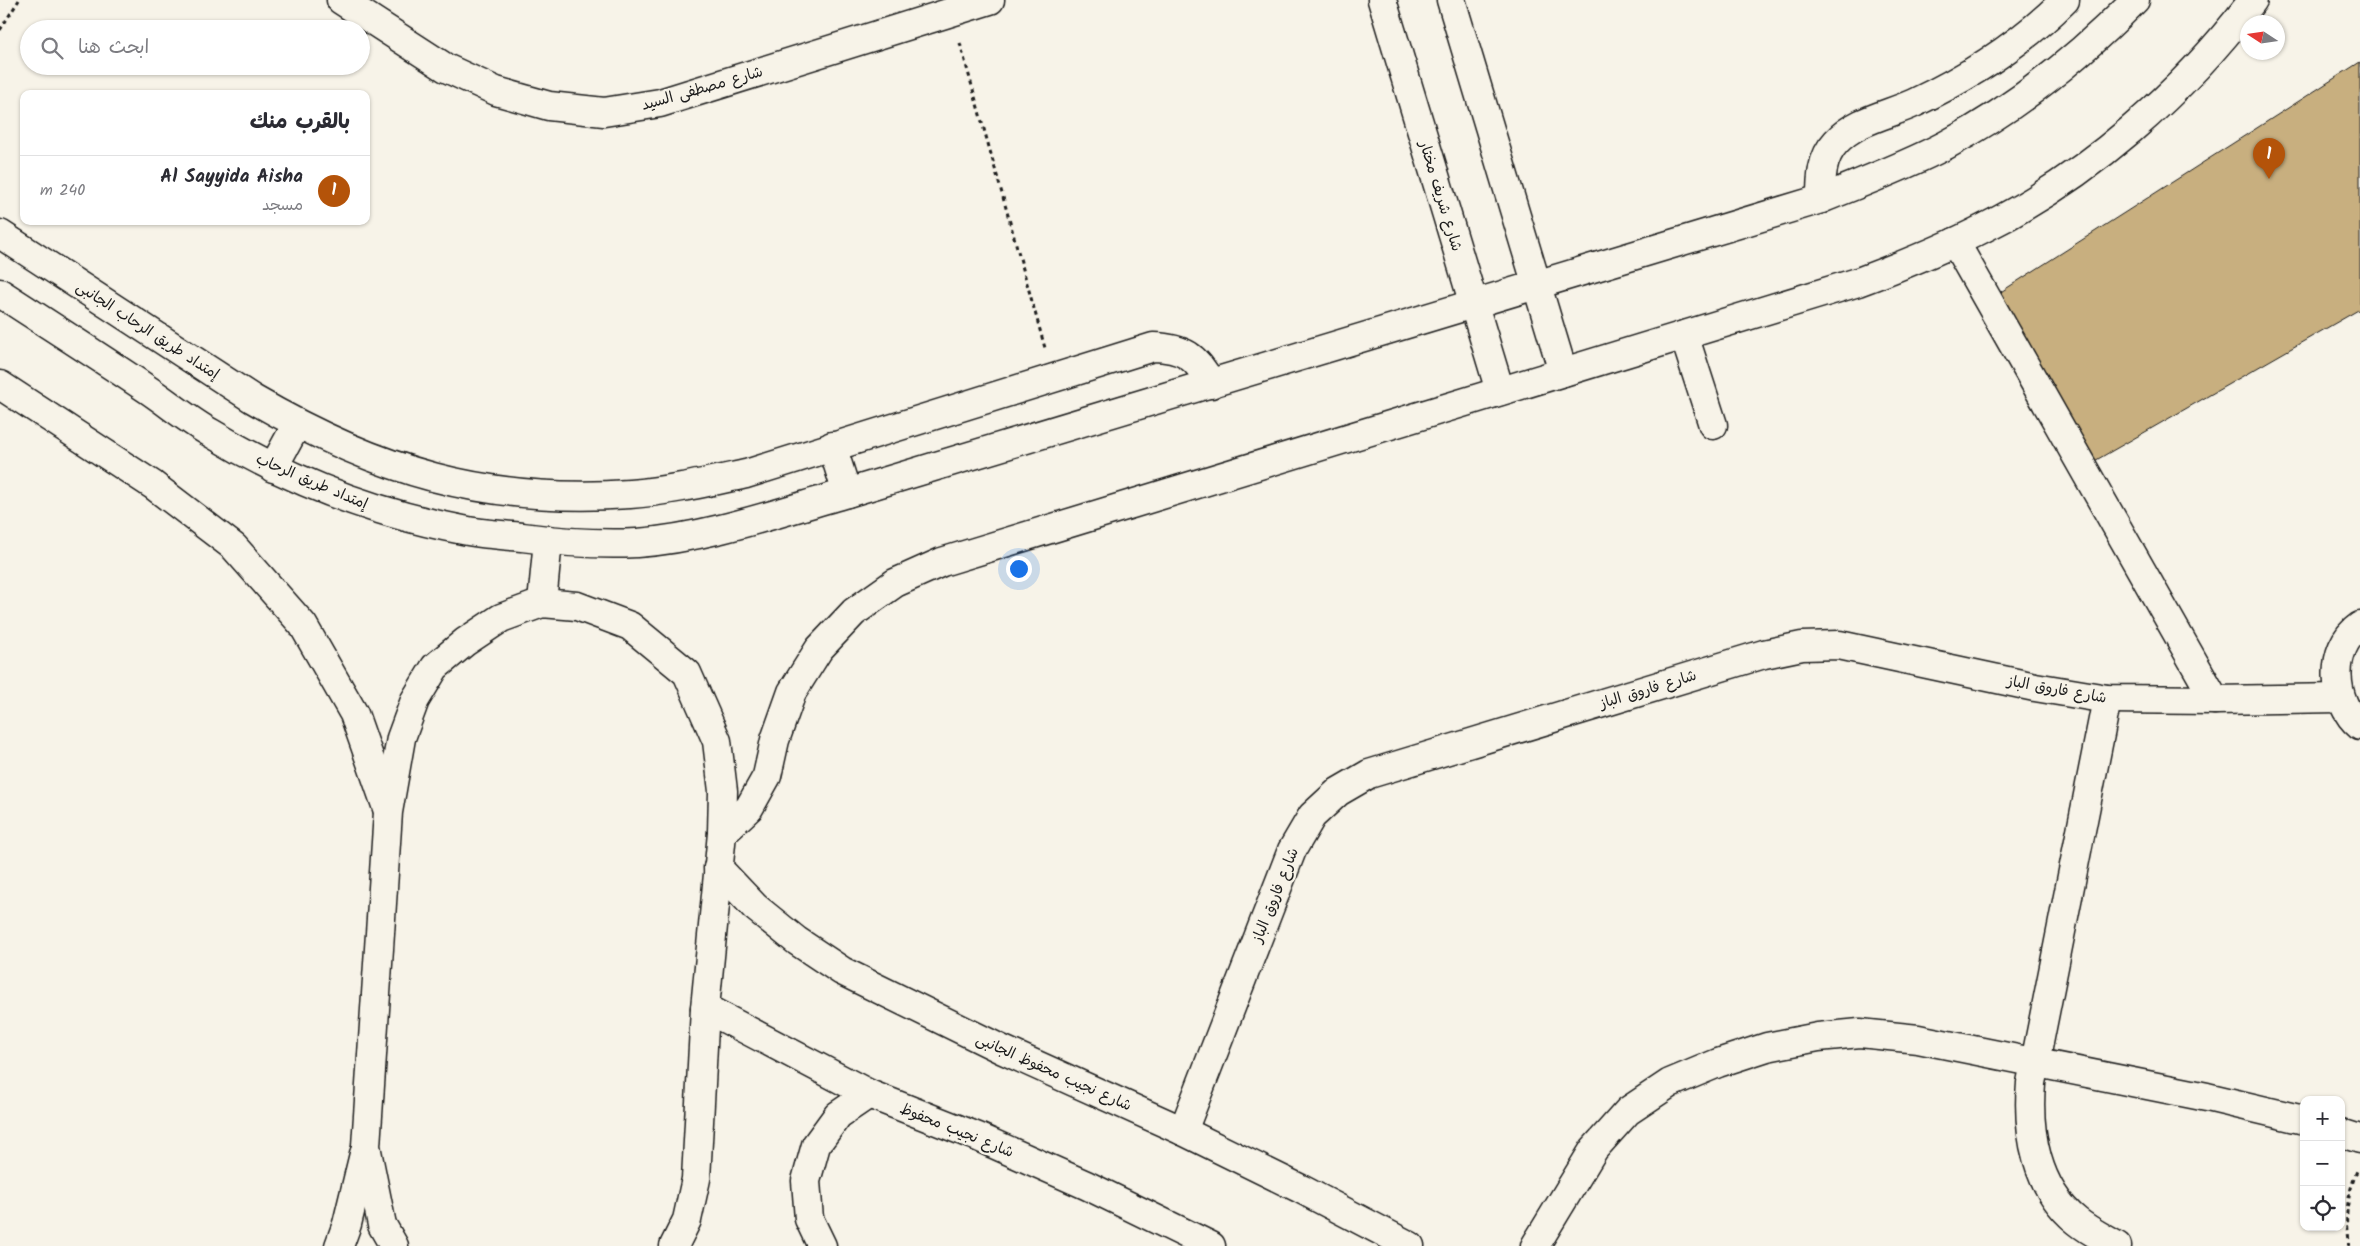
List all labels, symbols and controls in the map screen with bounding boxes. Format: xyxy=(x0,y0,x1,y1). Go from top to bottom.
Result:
north arrow xyxy=(2240,15,2285,60)
search box xyxy=(20,20,370,75)
text: ابحث هنا xyxy=(78,33,149,63)
icon: search xyxy=(38,34,66,62)
street label: شارع مصطفى السيد xyxy=(639,60,766,118)
text: بالقرب منك xyxy=(250,106,350,139)
street label: شارع شريف مختار xyxy=(1412,137,1468,254)
pin: 1 xyxy=(2253,138,2285,179)
text: Al Sayyida Aisha xyxy=(160,162,303,192)
text: 240 m xyxy=(40,178,85,203)
text: 1 xyxy=(332,178,336,203)
text: مسجد xyxy=(262,193,303,218)
street label: إمتداد طريق الرحاب الجانبى xyxy=(71,275,224,386)
street label: إمتداد طريق الرحاب xyxy=(252,447,372,516)
your location xyxy=(1006,556,1032,582)
street label: شارع فاروق الباز xyxy=(1596,664,1700,716)
street label: شارع فاروق الباز xyxy=(2004,669,2108,711)
street label: شارع فاروق الباز xyxy=(1246,844,1306,947)
street label: شارع نجيب محفوظ الجانبى xyxy=(972,1028,1135,1118)
map controls xyxy=(2300,1096,2345,1231)
button: + xyxy=(2300,1096,2345,1141)
street label: شارع نجيب محفوظ xyxy=(896,1097,1017,1165)
button: − xyxy=(2300,1141,2345,1186)
button: locate xyxy=(2300,1186,2345,1231)

